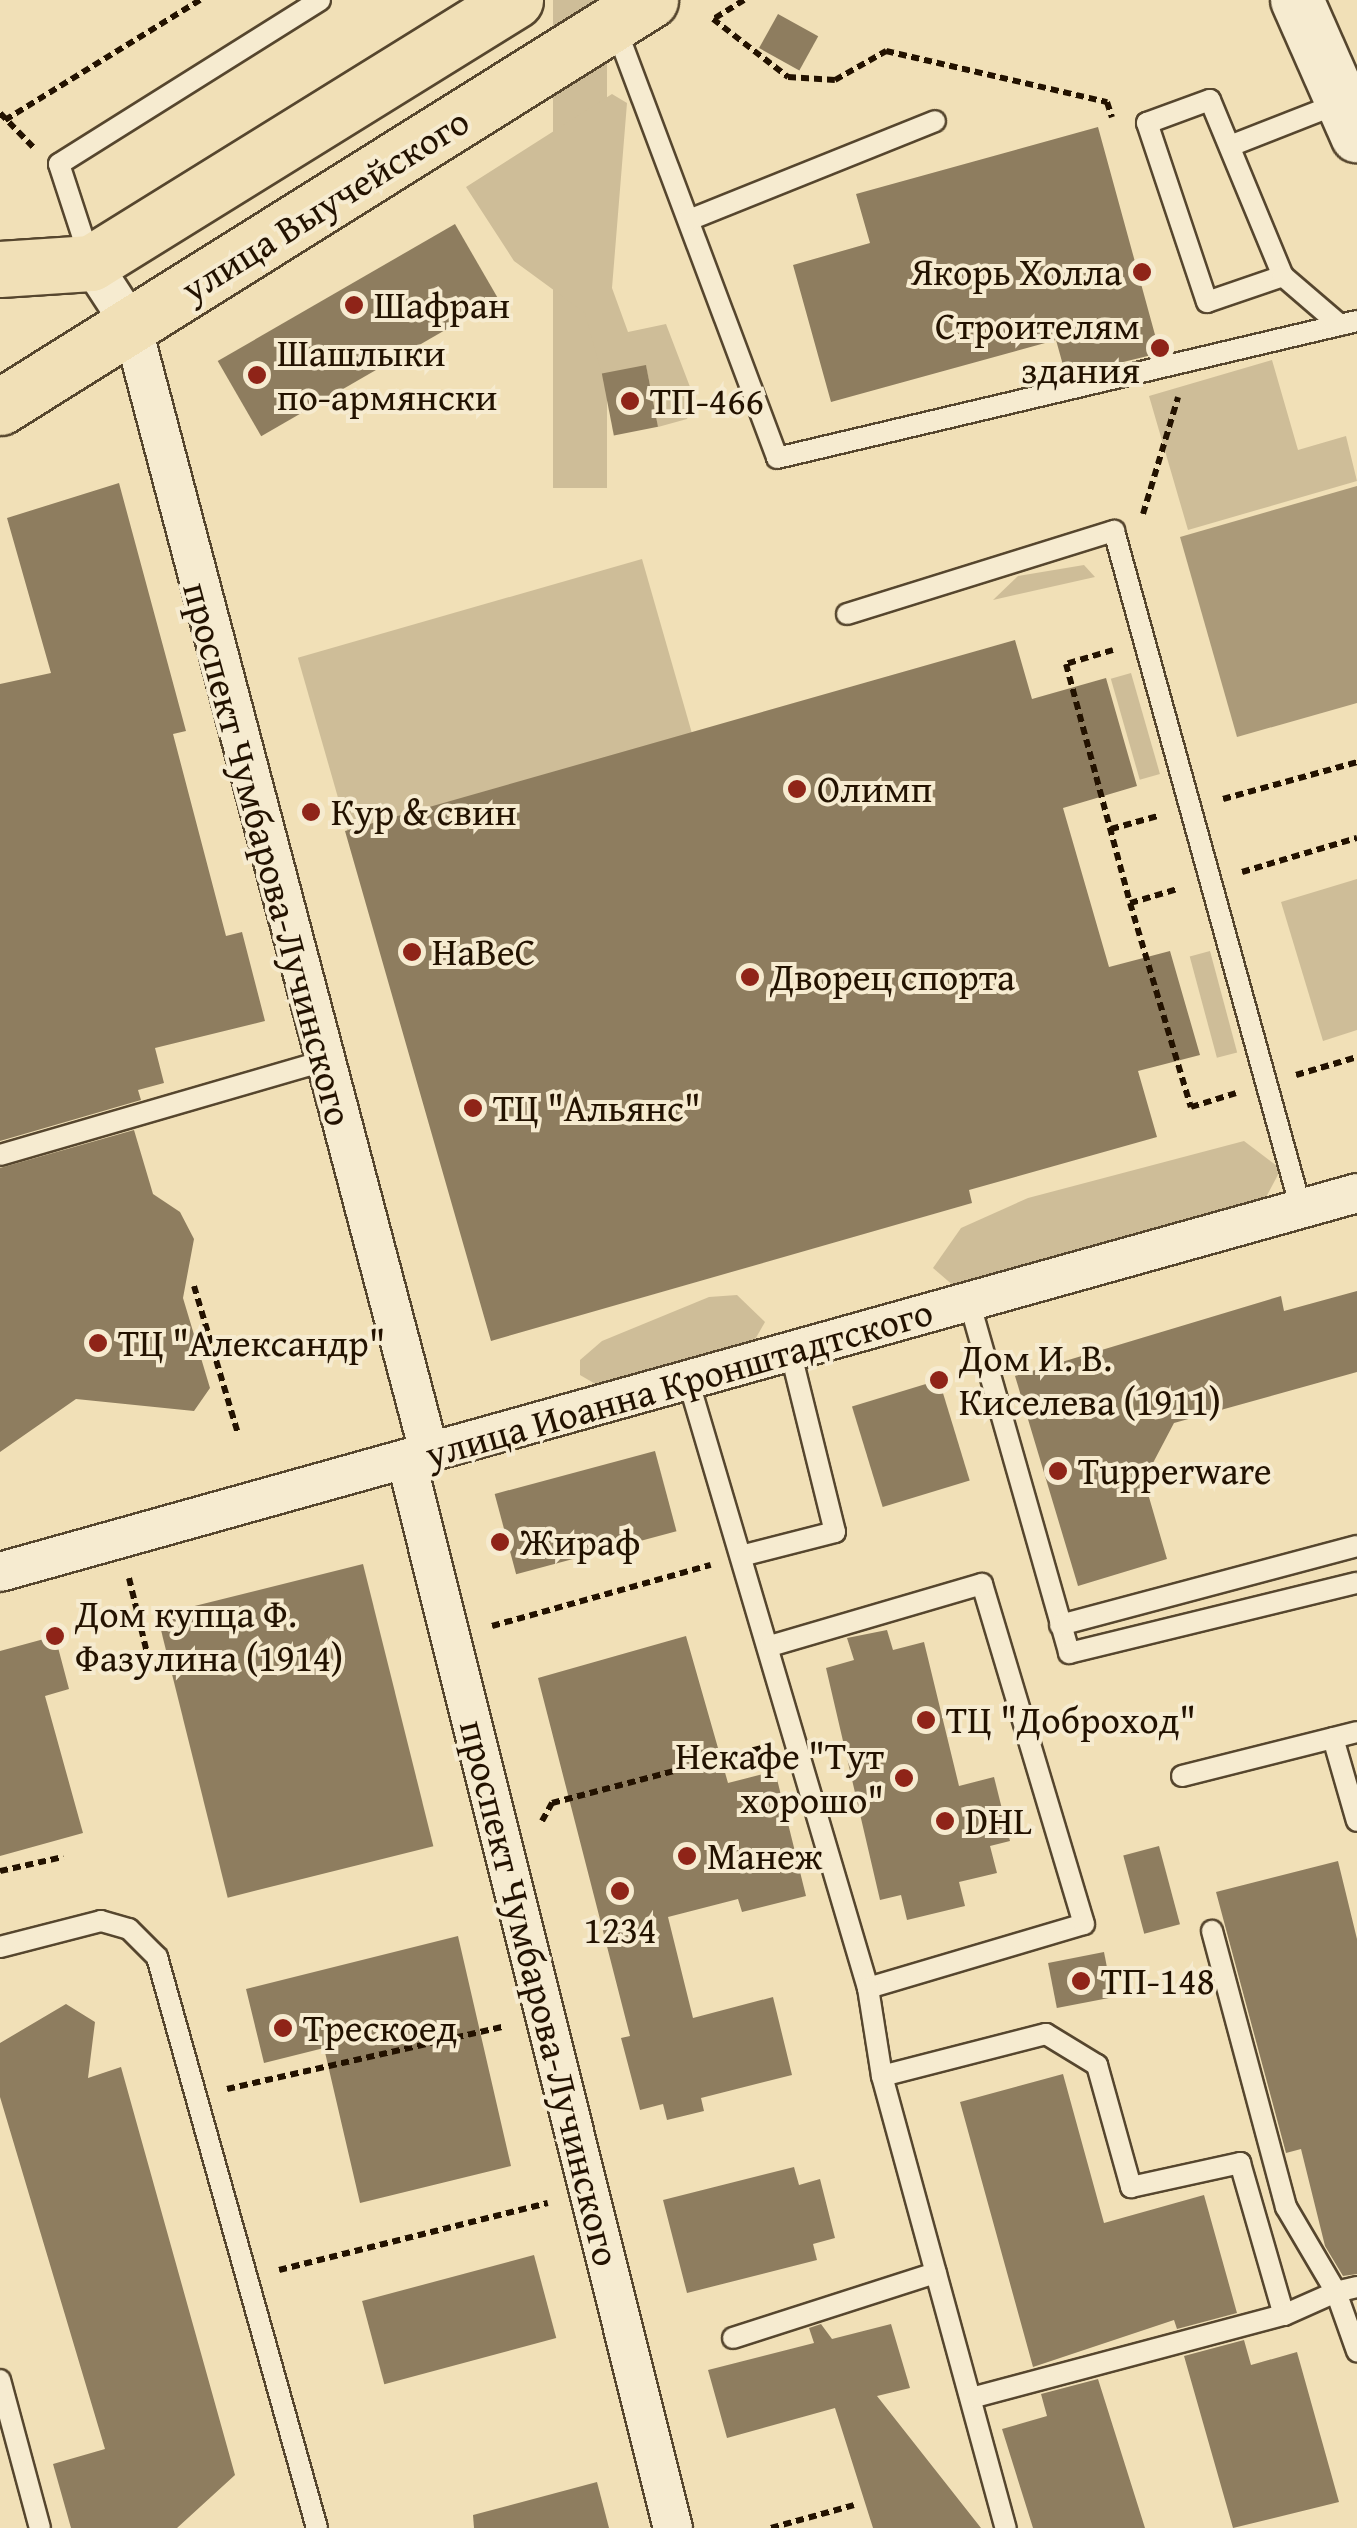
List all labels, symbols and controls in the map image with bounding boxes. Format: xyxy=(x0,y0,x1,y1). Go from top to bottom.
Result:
street label: улица Выучейского xyxy=(173,98,477,312)
place label: Якорь Холла xyxy=(911,249,1122,295)
marker: Якорь Холла xyxy=(1131,261,1153,283)
place label: Шафран xyxy=(374,282,510,328)
marker: Шафран xyxy=(343,294,365,316)
place label: Строителям здания xyxy=(935,303,1140,392)
place label: Шашлыки по-армянски xyxy=(277,330,497,419)
marker: Строителям здания xyxy=(1149,337,1171,359)
marker: Шашлыки по-армянски xyxy=(246,364,268,386)
place label: ТП-466 xyxy=(650,378,764,424)
marker: ТП-466 xyxy=(619,390,641,412)
street label: проспект Чумбарова-Лучинского xyxy=(173,577,363,1131)
place label: Олимп xyxy=(817,766,932,812)
marker: Олимп xyxy=(786,778,808,800)
place label: Кур & свин xyxy=(331,789,517,835)
marker: Кур & свин xyxy=(300,801,322,823)
place label: НаВеС xyxy=(432,929,535,975)
marker: НаВеС xyxy=(401,941,423,963)
place label: Дворец спорта xyxy=(770,954,1015,1000)
marker: Дворец спорта xyxy=(739,966,761,988)
place label: ТЦ "Альянс" xyxy=(493,1085,701,1131)
marker: ТЦ "Альянс" xyxy=(462,1097,484,1119)
street label: улица Иоанна Кронштадтского xyxy=(420,1289,938,1477)
place label: ТЦ "Александр" xyxy=(118,1320,385,1366)
marker: ТЦ "Александр" xyxy=(87,1332,109,1354)
place label: Дом И. В. Киселева (1911) xyxy=(959,1335,1221,1425)
marker: Дом И. В. Киселева (1911) xyxy=(928,1369,950,1391)
place label: Tupperware xyxy=(1078,1448,1272,1494)
marker: Tupperware xyxy=(1047,1460,1069,1482)
place label: Жираф xyxy=(520,1519,640,1565)
marker: Жираф xyxy=(489,1531,511,1553)
place label: Дом купца Ф. Фазулина (1914) xyxy=(75,1591,343,1680)
marker: Дом купца Ф. Фазулина (1914) xyxy=(44,1625,66,1647)
place label: ТЦ "Доброход" xyxy=(946,1697,1196,1743)
marker: ТЦ "Доброход" xyxy=(915,1709,937,1731)
street label: проспект Чумбарова-Лучинского xyxy=(450,1715,630,2271)
place label: Некафе "Тут хорошо" xyxy=(676,1733,884,1822)
marker: Некафе "Тут хорошо" xyxy=(893,1767,915,1789)
place label: DHL xyxy=(965,1798,1032,1844)
marker: DHL xyxy=(934,1810,956,1832)
place label: Манеж xyxy=(707,1833,823,1879)
marker: Манеж xyxy=(676,1845,698,1867)
marker: 1234 xyxy=(609,1880,631,1902)
place label: 1234 xyxy=(583,1907,657,1953)
place label: ТП-148 xyxy=(1101,1958,1215,2004)
marker: ТП-148 xyxy=(1070,1970,1092,1992)
place label: Трескоед xyxy=(303,2005,457,2051)
marker: Трескоед xyxy=(272,2017,294,2039)

